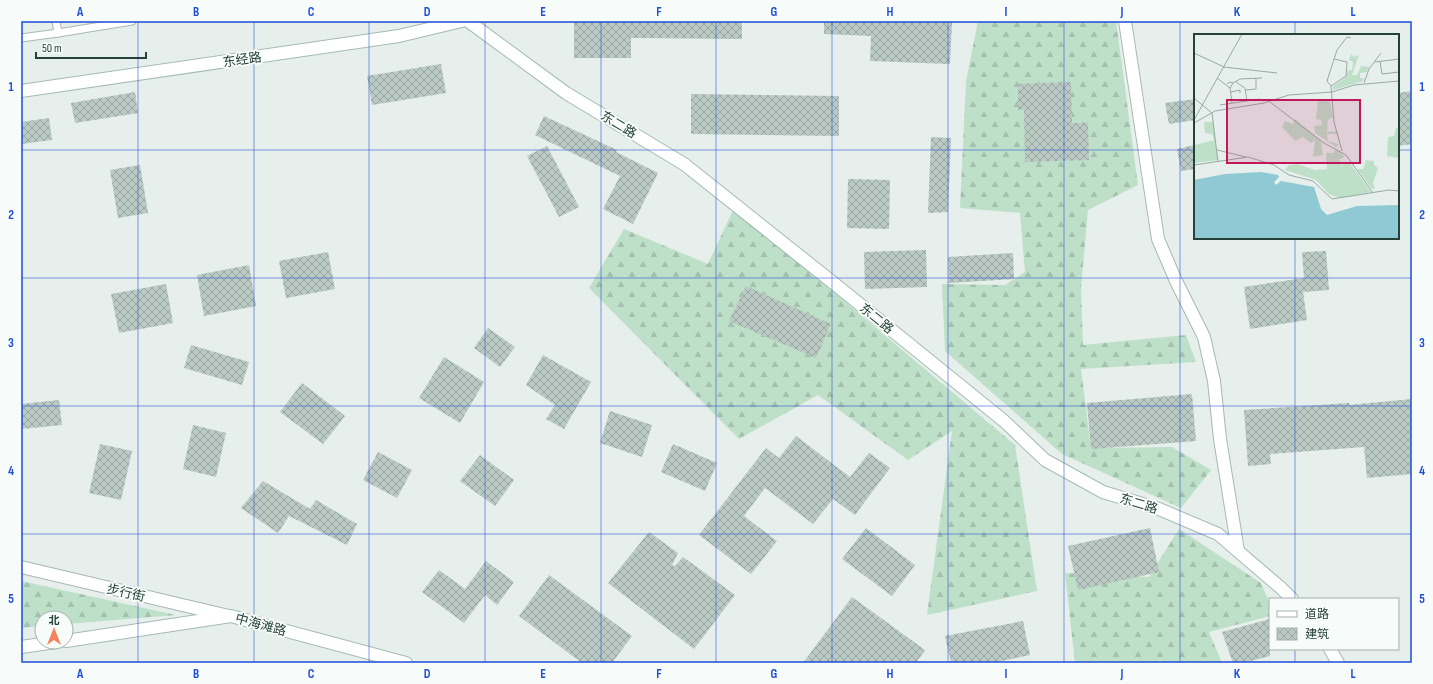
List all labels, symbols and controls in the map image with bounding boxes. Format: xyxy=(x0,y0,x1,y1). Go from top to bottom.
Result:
text: A xyxy=(76,4,84,20)
text: B xyxy=(193,4,199,20)
text: C xyxy=(308,4,315,20)
text: D xyxy=(424,4,431,20)
text: E xyxy=(540,4,546,20)
text: F xyxy=(656,4,662,20)
text: G xyxy=(771,4,778,20)
text: H xyxy=(887,4,894,20)
text: I xyxy=(1005,4,1008,20)
text: J xyxy=(1120,4,1124,20)
text: K xyxy=(1234,4,1241,20)
text: L xyxy=(1350,4,1356,20)
scale bar xyxy=(36,34,146,60)
inset map xyxy=(1194,34,1399,239)
text: 50 m xyxy=(42,41,62,56)
street label: 东经路 xyxy=(222,49,263,71)
text: 1 xyxy=(8,79,14,95)
text: 1 xyxy=(1419,79,1425,95)
street label: 东二路 xyxy=(598,108,639,142)
text: 2 xyxy=(8,207,14,223)
text: 2 xyxy=(1419,207,1425,223)
street label: 东二路 xyxy=(856,300,897,337)
text: 3 xyxy=(8,335,14,351)
text: 3 xyxy=(1419,335,1425,351)
text: 4 xyxy=(8,463,14,479)
text: 4 xyxy=(1419,463,1425,479)
street label: 东二路 xyxy=(1118,491,1160,517)
street label: 步行街 xyxy=(105,581,147,605)
text: 5 xyxy=(8,591,14,607)
text: 5 xyxy=(1419,591,1425,607)
legend xyxy=(1269,598,1399,650)
text: 道路 xyxy=(1305,607,1329,622)
north arrow xyxy=(34,610,74,650)
street label: 中海滩路 xyxy=(234,611,288,639)
text: 北 xyxy=(49,614,60,627)
text: 建筑 xyxy=(1305,627,1329,642)
text: A xyxy=(76,666,84,682)
text: B xyxy=(193,666,199,682)
text: C xyxy=(308,666,315,682)
text: D xyxy=(424,666,431,682)
text: E xyxy=(540,666,546,682)
text: F xyxy=(656,666,662,682)
text: G xyxy=(771,666,778,682)
text: H xyxy=(887,666,894,682)
text: I xyxy=(1005,666,1008,682)
text: J xyxy=(1120,666,1124,682)
text: K xyxy=(1234,666,1241,682)
text: L xyxy=(1350,666,1356,682)

